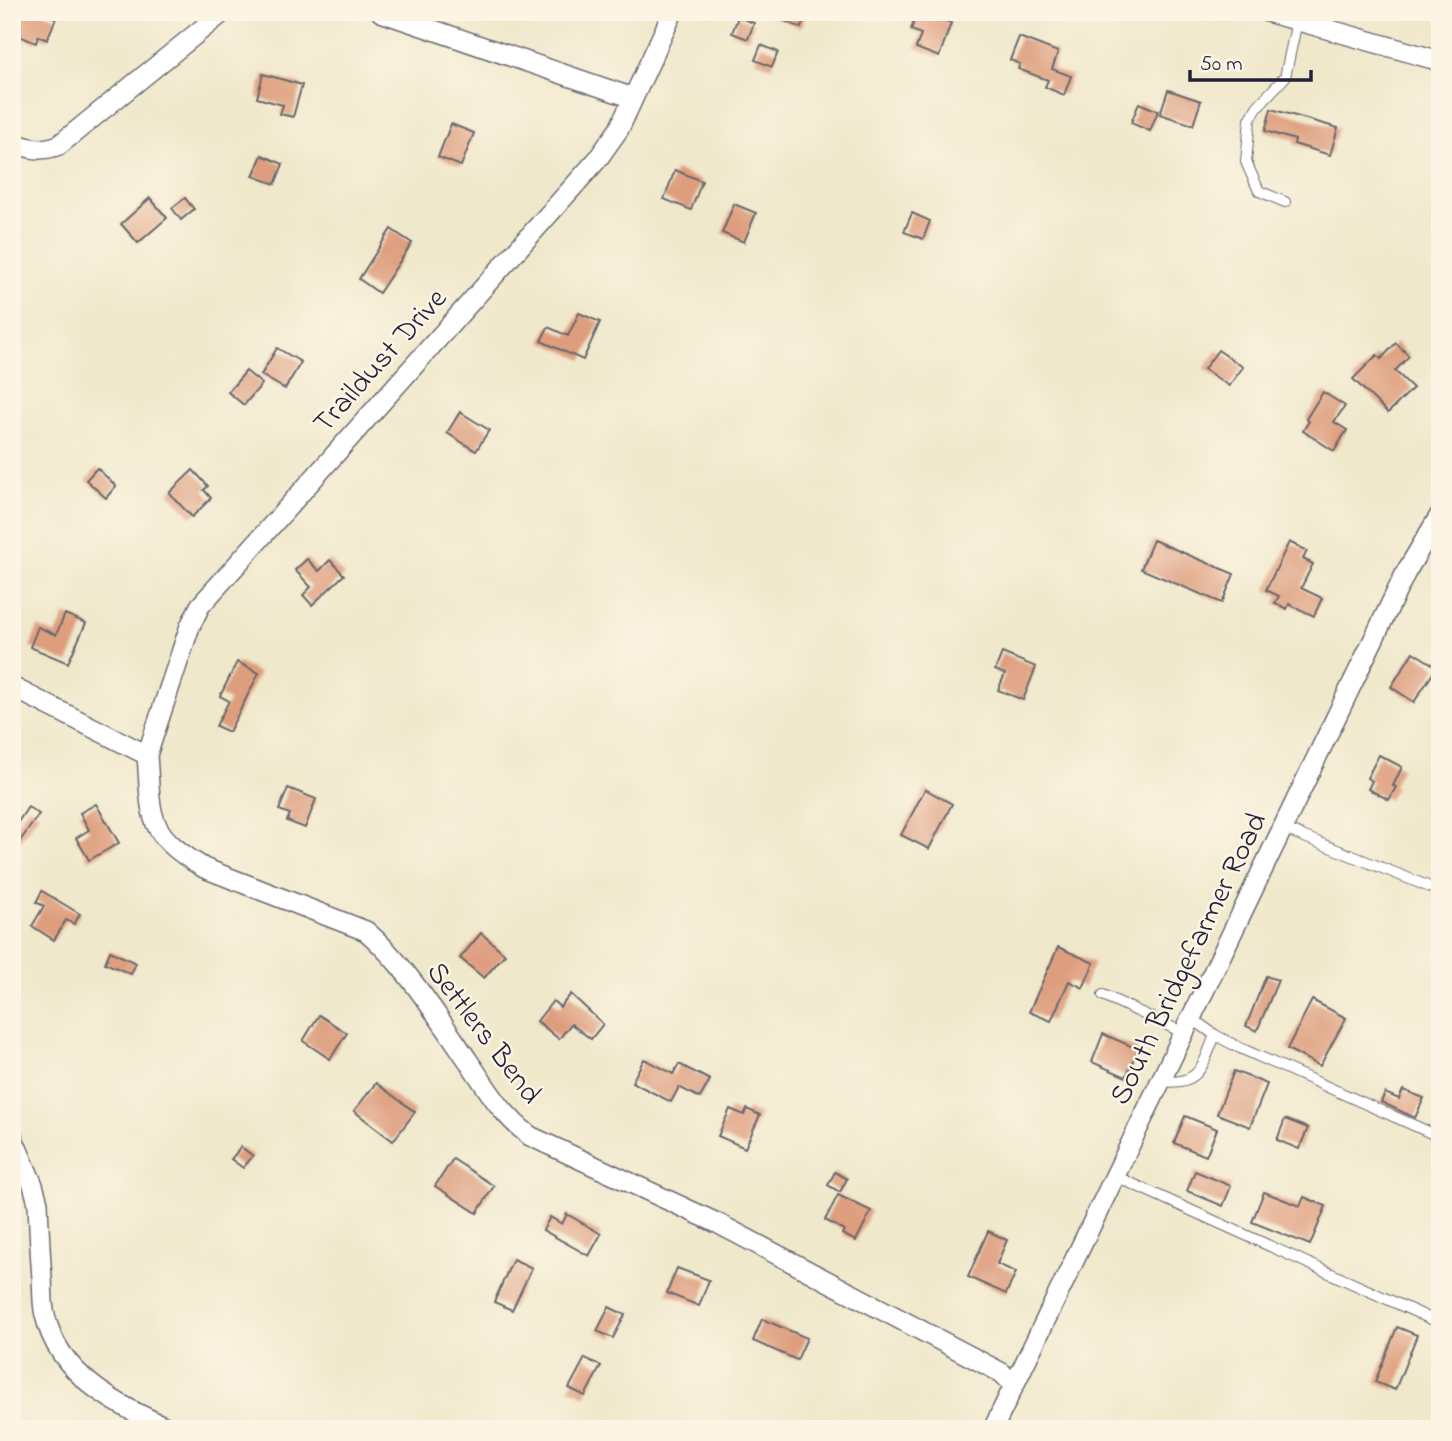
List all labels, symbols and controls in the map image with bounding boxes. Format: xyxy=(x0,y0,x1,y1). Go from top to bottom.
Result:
scale bar xyxy=(1190,38,1310,82)
text: 50 m xyxy=(1200,50,1243,80)
street label: Traildust Drive xyxy=(304,279,459,445)
street label: South Bridgefarmer Road xyxy=(1100,805,1280,1113)
street label: Settlers Bend xyxy=(414,953,551,1115)

